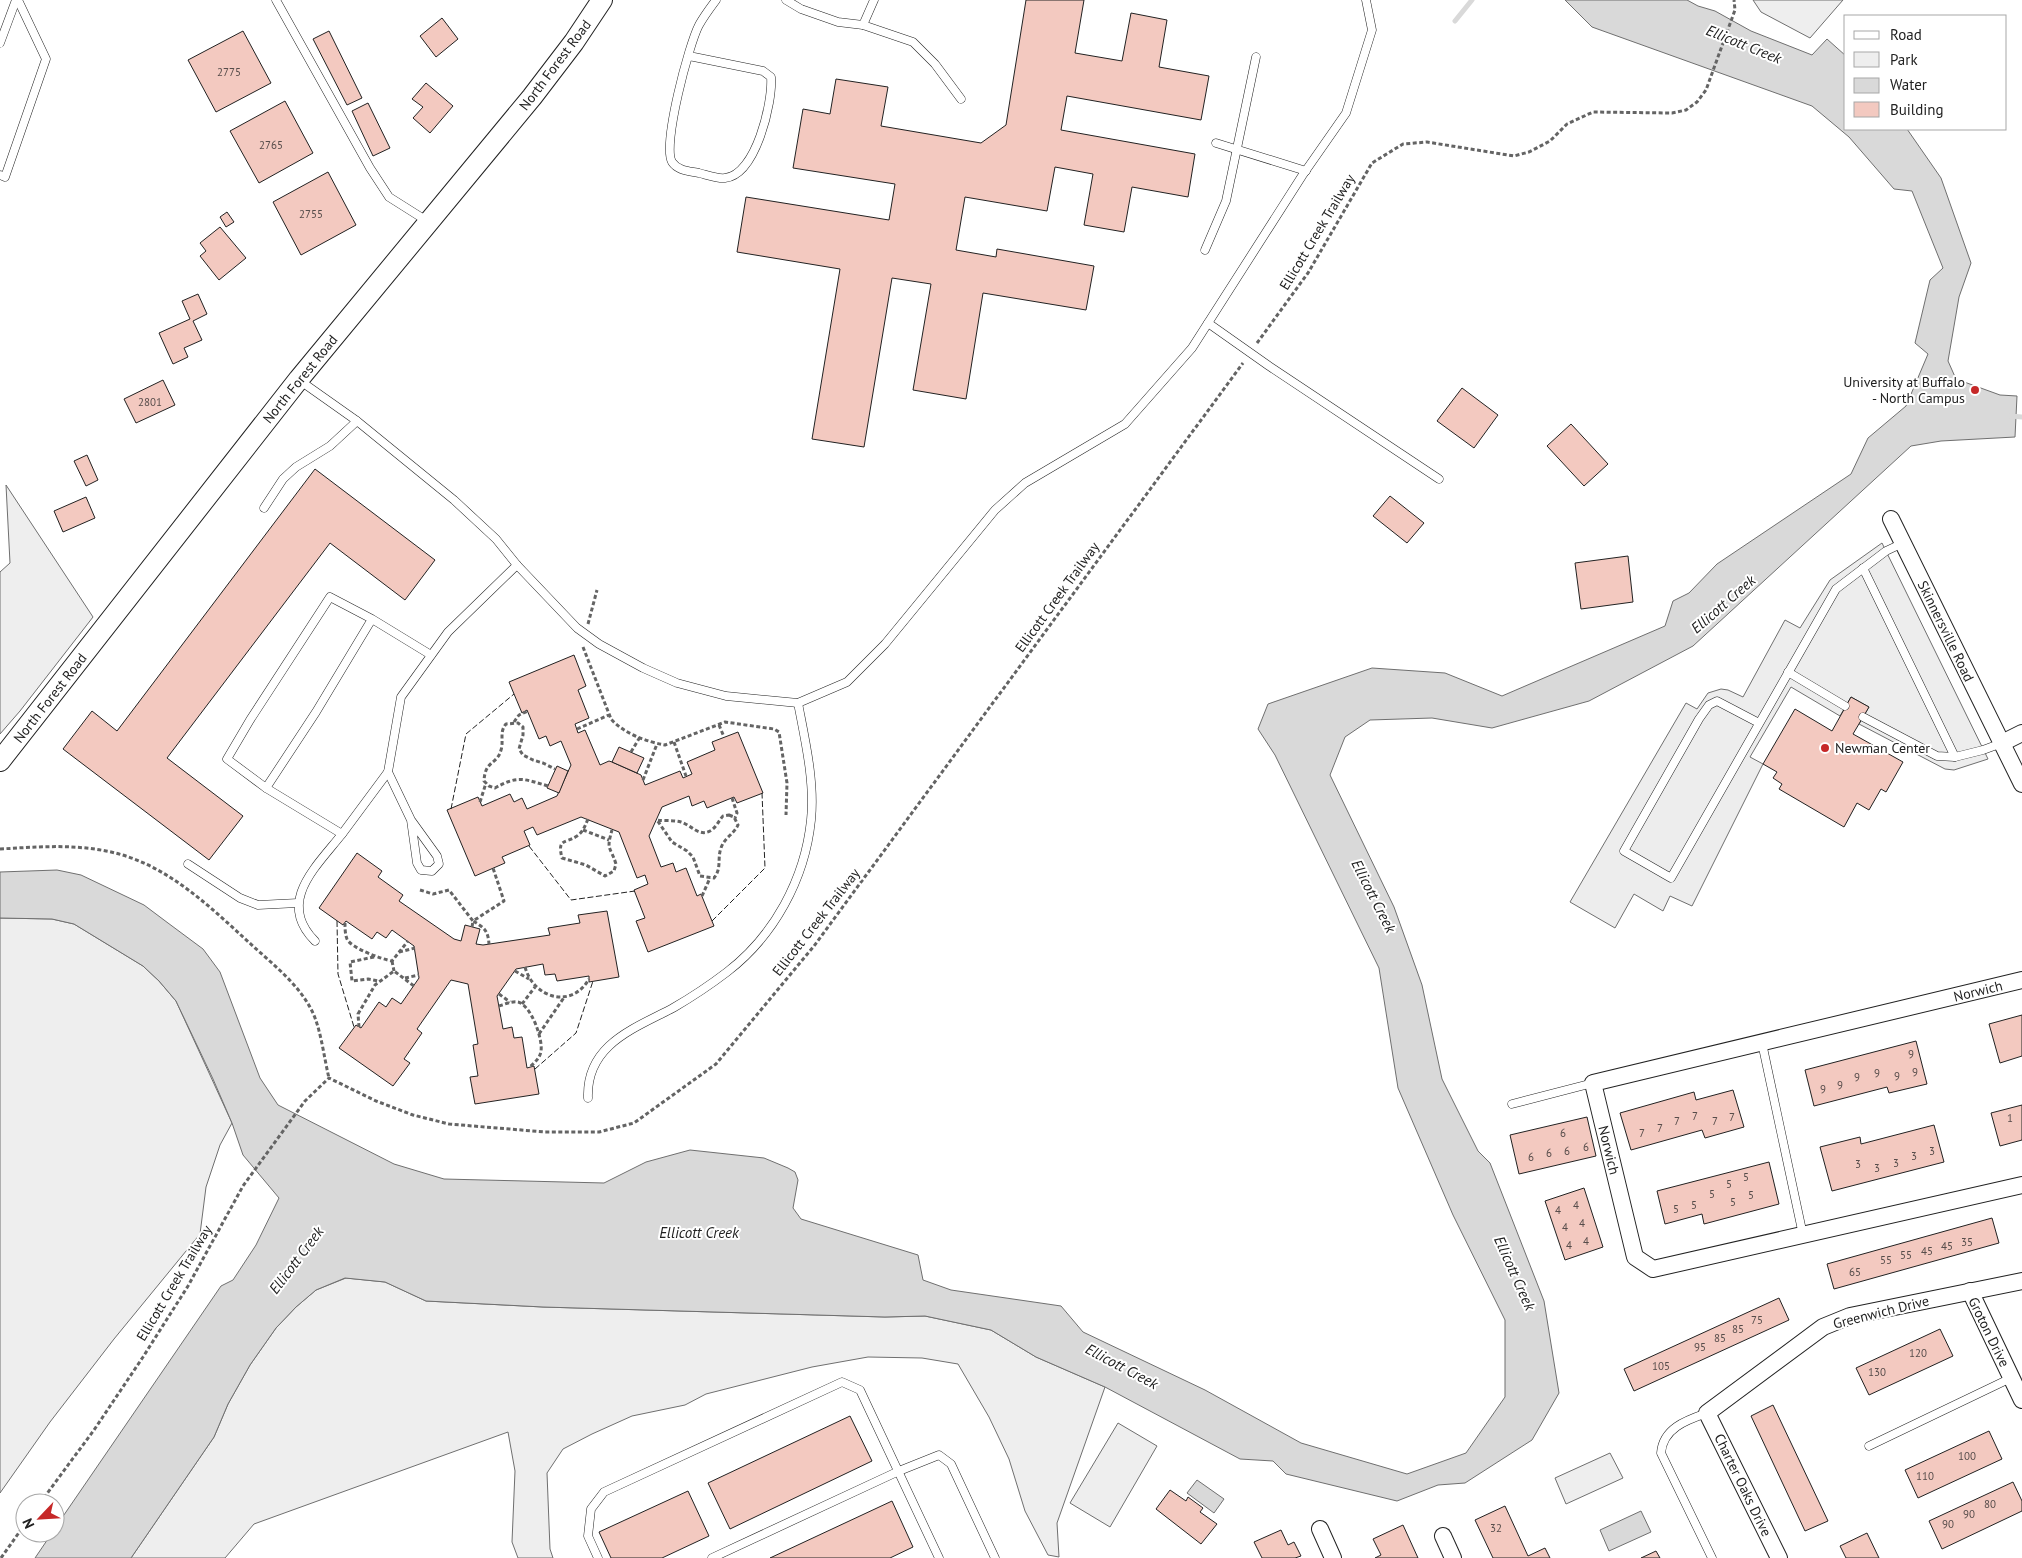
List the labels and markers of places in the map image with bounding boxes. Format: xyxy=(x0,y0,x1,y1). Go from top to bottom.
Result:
place label: University at Buffalo - North Campus xyxy=(1843,373,1965,407)
marker: University at Buffalo - North Campus xyxy=(1969,384,1981,396)
place label: Newman Center xyxy=(1835,739,1930,757)
marker: Newman Center xyxy=(1819,742,1831,754)

